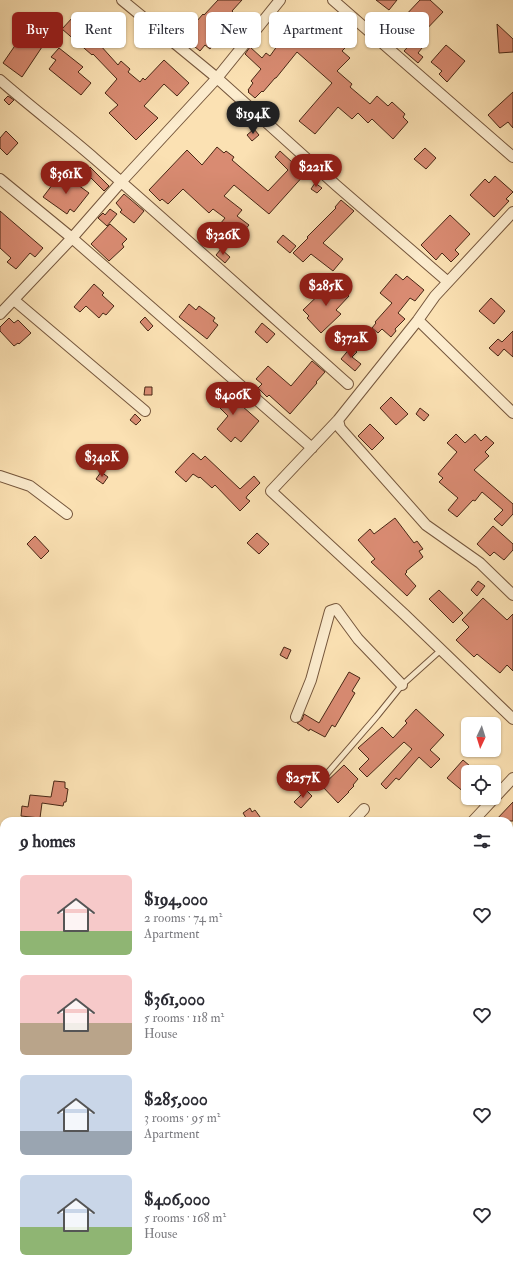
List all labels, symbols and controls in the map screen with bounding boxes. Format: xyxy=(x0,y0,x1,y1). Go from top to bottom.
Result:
chip: Buy xyxy=(12,12,63,48)
chip: Rent xyxy=(71,12,126,48)
chip: Filters xyxy=(134,12,198,48)
chip: New xyxy=(206,12,261,48)
chip: Apartment xyxy=(269,12,357,48)
chip: House xyxy=(365,12,429,48)
pin: $194K xyxy=(225,101,281,135)
text: $194K xyxy=(236,106,270,122)
pin: $221K xyxy=(288,154,344,188)
text: $221K xyxy=(299,159,333,175)
pin: $361K xyxy=(38,161,94,195)
text: $361K xyxy=(50,166,82,182)
pin: $326K xyxy=(195,222,251,256)
text: $326K xyxy=(206,227,240,243)
pin: $285K xyxy=(298,273,354,307)
text: $285K xyxy=(309,278,343,294)
pin: $372K xyxy=(323,325,379,359)
text: $372K xyxy=(334,330,368,346)
pin: $406K xyxy=(205,382,261,416)
text: $406K xyxy=(215,387,251,403)
pin: $340K xyxy=(74,444,130,478)
text: $340K xyxy=(84,449,120,465)
north arrow xyxy=(461,717,501,757)
map controls xyxy=(461,717,501,805)
pin: $257K xyxy=(275,765,331,799)
button: locate xyxy=(461,765,501,805)
text: $257K xyxy=(286,770,320,786)
icon: filters xyxy=(471,830,493,852)
text: 9 homes xyxy=(20,831,75,852)
text: $194,000 xyxy=(144,889,208,910)
icon: home xyxy=(52,891,100,939)
icon: heart xyxy=(471,904,493,926)
text: 2 rooms · 74 m² xyxy=(144,910,222,926)
text: Apartment xyxy=(144,926,200,942)
text: $361,000 xyxy=(144,989,205,1010)
icon: home xyxy=(52,991,100,1039)
icon: heart xyxy=(471,1004,493,1026)
text: 5 rooms · 118 m² xyxy=(144,1010,224,1026)
text: House xyxy=(144,1026,177,1042)
text: $285,000 xyxy=(144,1089,208,1110)
icon: home xyxy=(52,1091,100,1139)
icon: heart xyxy=(471,1104,493,1126)
text: 3 rooms · 95 m² xyxy=(144,1110,220,1126)
text: Apartment xyxy=(144,1126,200,1142)
text: $406,000 xyxy=(144,1189,210,1210)
icon: home xyxy=(52,1191,100,1239)
icon: heart xyxy=(471,1204,493,1226)
text: 5 rooms · 168 m² xyxy=(144,1210,226,1226)
text: House xyxy=(144,1226,177,1242)

